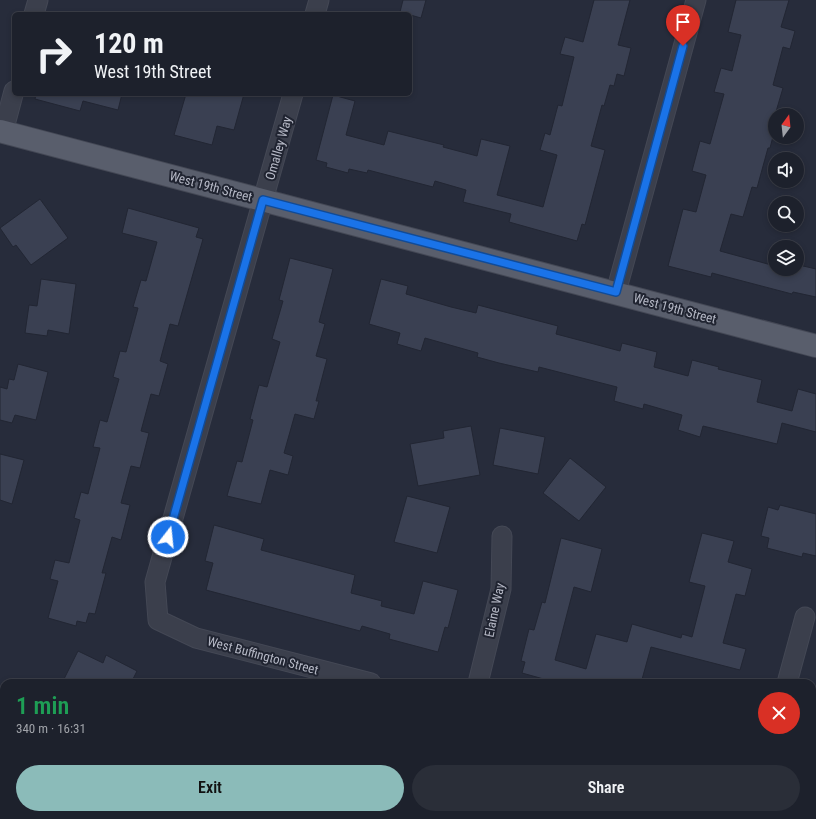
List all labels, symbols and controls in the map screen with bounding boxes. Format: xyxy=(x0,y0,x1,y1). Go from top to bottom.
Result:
pin xyxy=(666,5,700,46)
icon: arrive xyxy=(672,11,694,33)
text: 120 m xyxy=(94,27,164,60)
icon: right xyxy=(28,28,80,80)
text: West 19th Street xyxy=(94,61,212,82)
north arrow xyxy=(768,108,804,144)
map controls xyxy=(768,108,804,276)
street label: Omalley Way xyxy=(262,114,295,182)
button: sound xyxy=(768,152,804,188)
street label: West 19th Street xyxy=(168,168,254,205)
button: search xyxy=(768,196,804,232)
button: layers xyxy=(768,240,804,276)
street label: West 19th Street xyxy=(632,290,718,327)
position arrow xyxy=(147,516,189,558)
street label: Elaine Way xyxy=(481,581,508,639)
street label: West Buffington Street xyxy=(206,633,320,678)
text: 1 min xyxy=(16,692,69,720)
button: close xyxy=(758,692,800,734)
text: 340 m · 16:31 xyxy=(16,721,86,736)
button: Exit xyxy=(16,765,404,811)
button: Share xyxy=(412,765,800,811)

